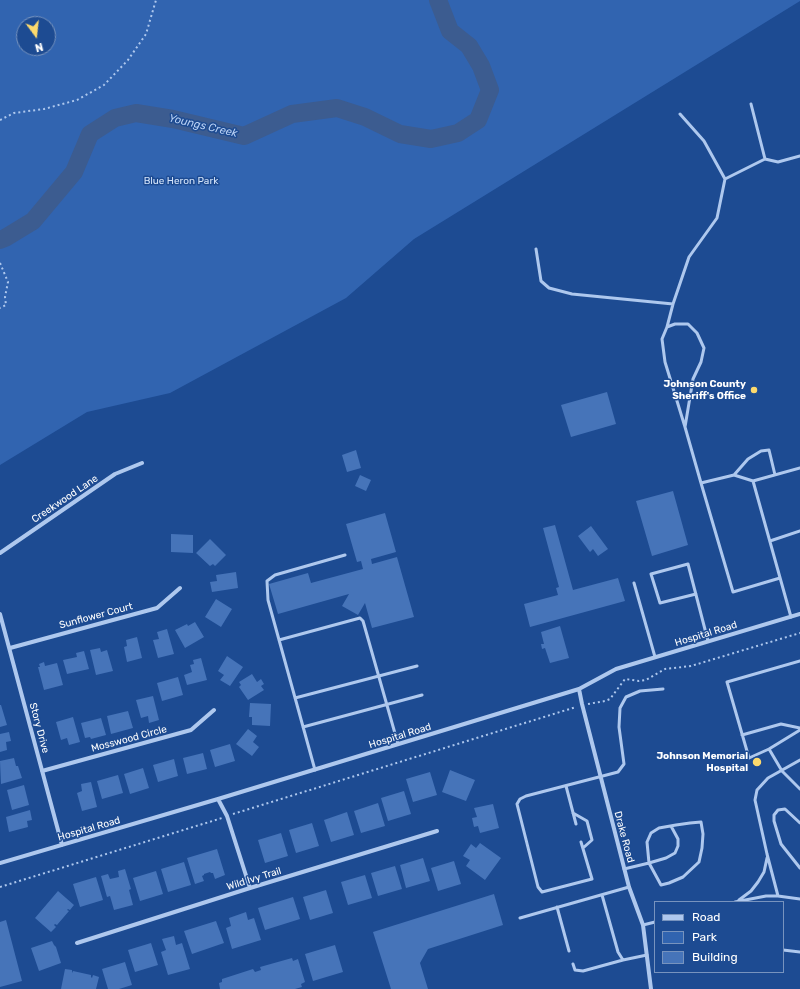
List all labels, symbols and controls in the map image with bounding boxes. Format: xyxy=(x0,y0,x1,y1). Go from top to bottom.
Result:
north arrow xyxy=(16,16,56,56)
text: N xyxy=(33,40,44,54)
water label: Youngs Creek xyxy=(167,112,239,140)
park label: Blue Heron Park xyxy=(144,175,218,187)
place label: Johnson County Sheriff's Office xyxy=(663,378,746,402)
marker: Johnson County Sheriff's Office xyxy=(749,385,759,395)
street label: Creekwood Lane xyxy=(30,472,100,526)
street label: Sunflower Court xyxy=(58,600,134,632)
street label: Hospital Road xyxy=(673,619,739,649)
street label: Story Drive xyxy=(27,701,51,755)
street label: Hospital Road xyxy=(367,721,433,751)
street label: Mosswood Circle xyxy=(90,723,168,755)
place label: Johnson Memorial Hospital xyxy=(656,750,748,774)
marker: Johnson Memorial Hospital xyxy=(751,756,763,768)
street label: Drake Road xyxy=(611,810,637,864)
street label: Hospital Road xyxy=(56,814,122,844)
street label: Wild Ivy Trail xyxy=(225,865,283,893)
legend xyxy=(654,901,784,973)
text: Road xyxy=(692,910,720,924)
text: Park xyxy=(692,930,717,944)
text: Building xyxy=(692,950,738,964)

